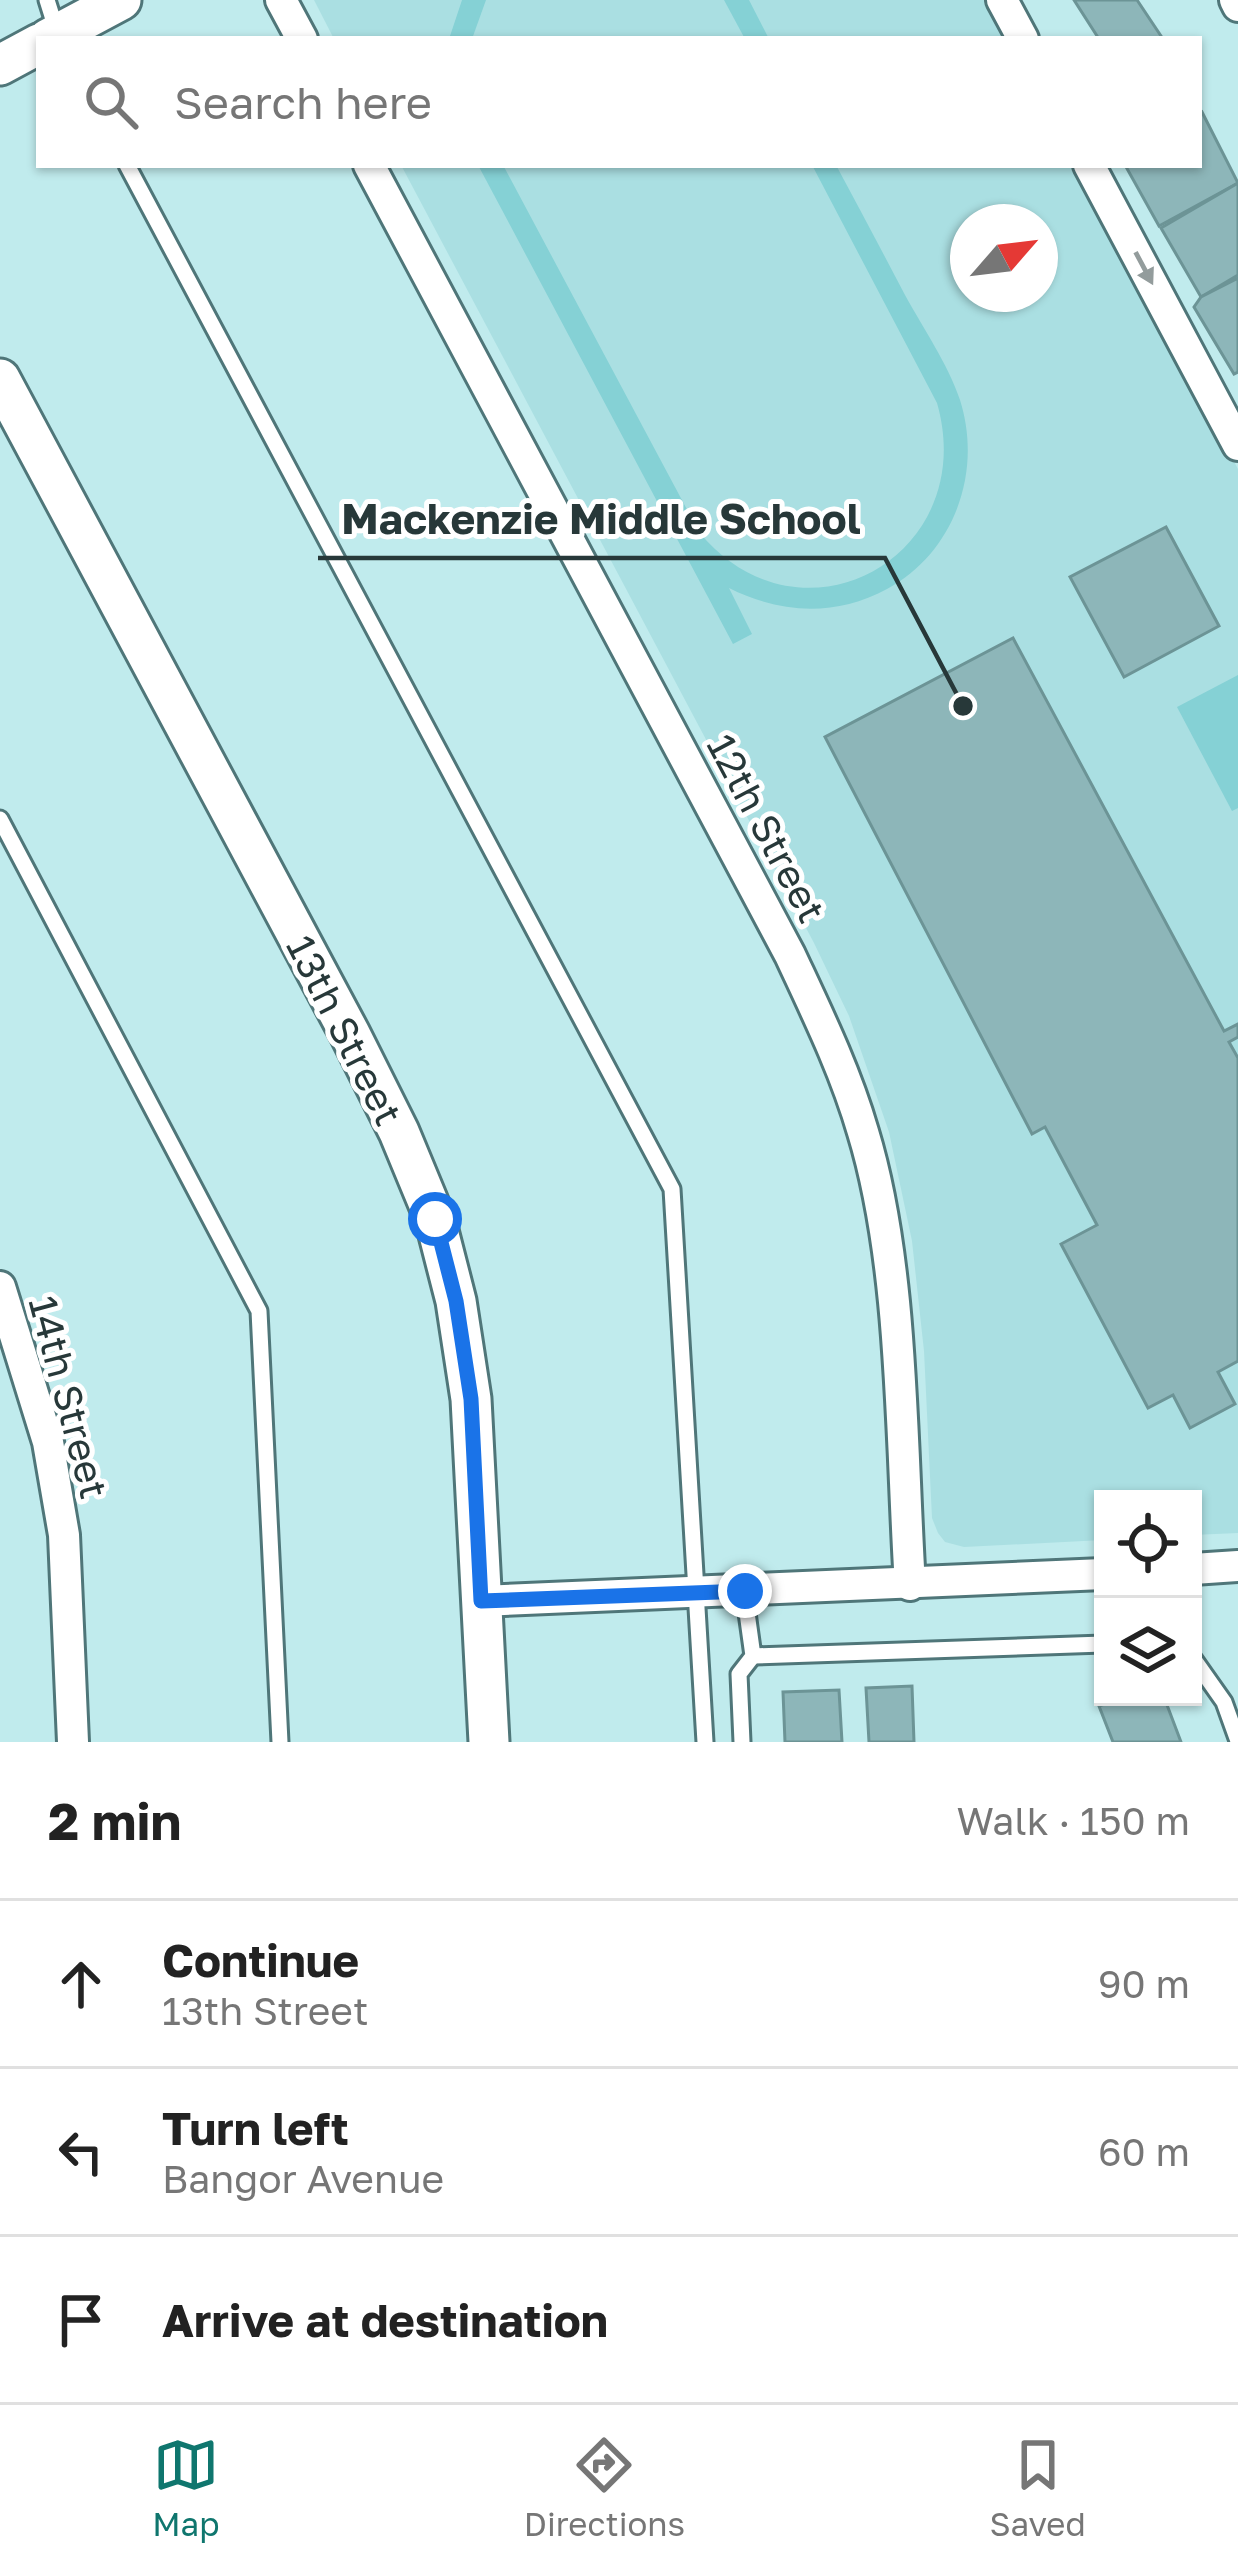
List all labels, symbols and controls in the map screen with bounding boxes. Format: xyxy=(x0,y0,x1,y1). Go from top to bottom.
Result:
search box xyxy=(36,36,1202,168)
icon: search xyxy=(78,69,144,135)
text: Search here xyxy=(174,75,432,129)
north arrow xyxy=(950,204,1058,312)
one-way arrow xyxy=(1133,251,1154,286)
callout: Mackenzie Middle School xyxy=(318,480,885,558)
text: Mackenzie Middle School xyxy=(341,493,861,543)
street label: 12th Street xyxy=(698,726,836,930)
street label: 13th Street xyxy=(277,927,413,1133)
route start xyxy=(408,1192,462,1246)
street label: 14th Street xyxy=(19,1291,119,1503)
map controls xyxy=(1094,1490,1202,1706)
button: locate xyxy=(1094,1490,1202,1598)
route end xyxy=(718,1564,772,1618)
button: layers xyxy=(1094,1598,1202,1706)
text: 2 min xyxy=(48,1790,181,1851)
text: Walk · 150 m xyxy=(956,1797,1190,1844)
text: Continue xyxy=(162,1933,359,1987)
icon: ahead xyxy=(48,1951,114,2017)
text: 90 m xyxy=(1098,1960,1190,2007)
text: 13th Street xyxy=(162,1987,369,2034)
text: Turn left xyxy=(162,2101,349,2155)
icon: left xyxy=(48,2119,114,2185)
text: 60 m xyxy=(1098,2128,1190,2175)
text: Bangor Avenue xyxy=(162,2155,444,2202)
icon: arrive xyxy=(48,2287,114,2353)
text: Arrive at destination xyxy=(162,2293,608,2347)
tab: Map xyxy=(152,2432,220,2543)
tab: Directions xyxy=(524,2432,685,2543)
tab: Saved xyxy=(989,2432,1086,2543)

